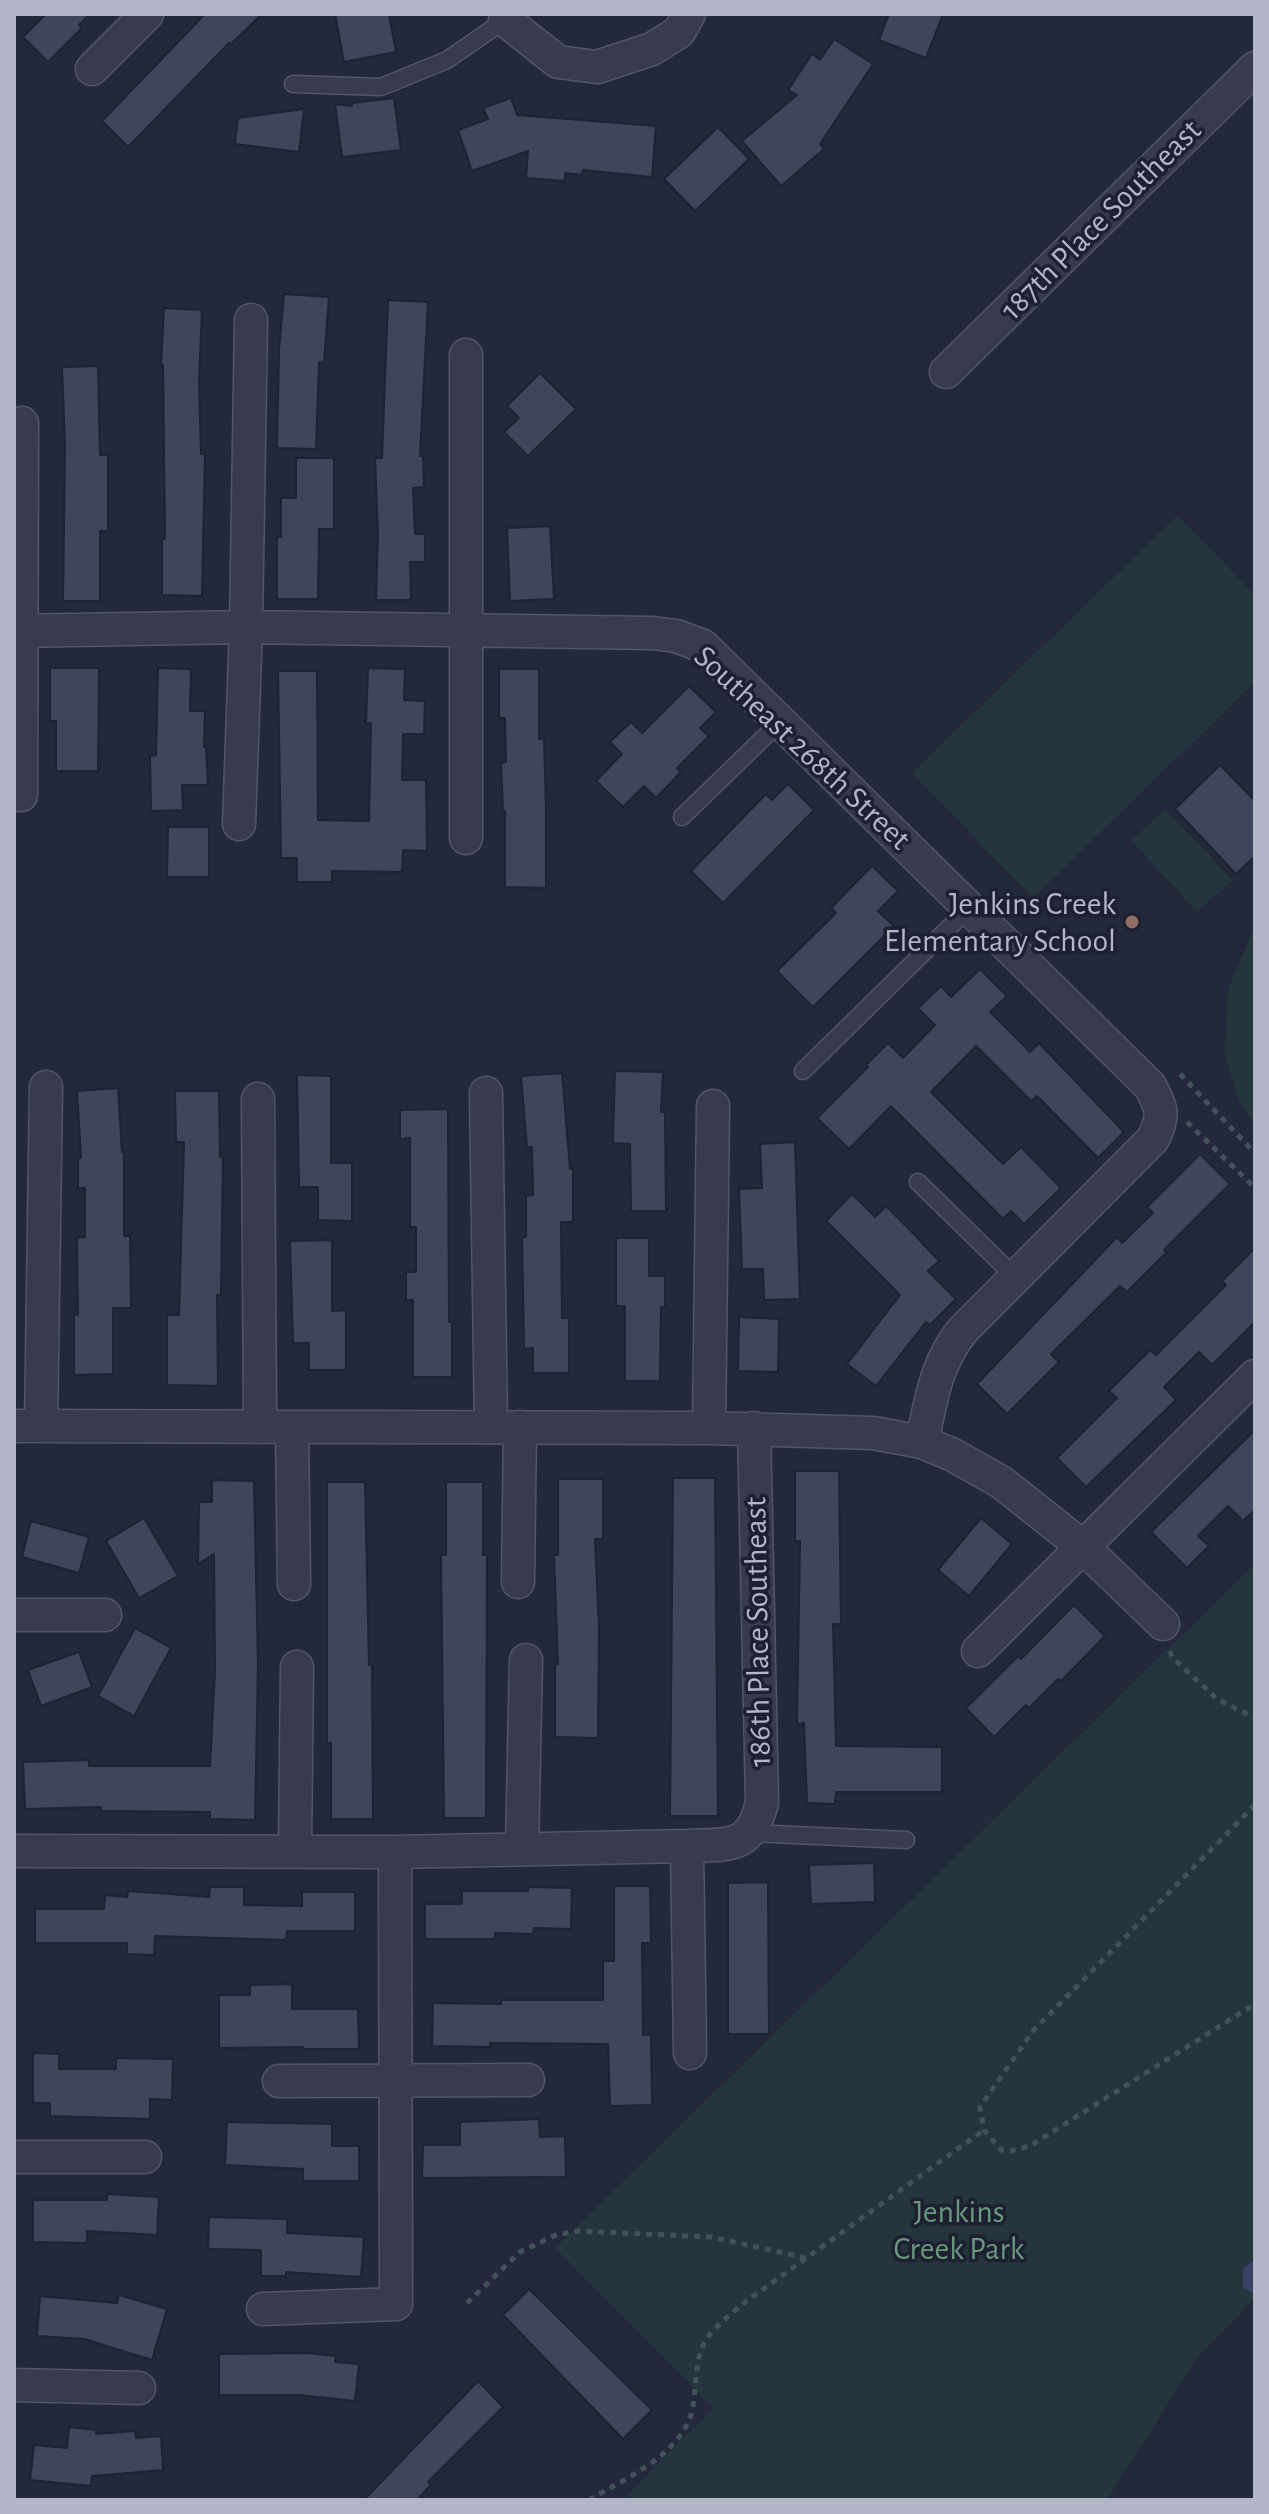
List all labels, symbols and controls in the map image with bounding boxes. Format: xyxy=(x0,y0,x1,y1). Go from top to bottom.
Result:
street label: 187th Place Southeast xyxy=(993,112,1209,328)
street label: Southeast 268th Street xyxy=(686,638,918,858)
place label: Jenkins Creek Elementary School xyxy=(884,885,1116,960)
marker: Jenkins Creek Elementary School xyxy=(1123,913,1141,931)
street label: 186th Place Southeast xyxy=(736,1497,780,1767)
park label: Jenkins Creek Park xyxy=(894,2193,1024,2268)

